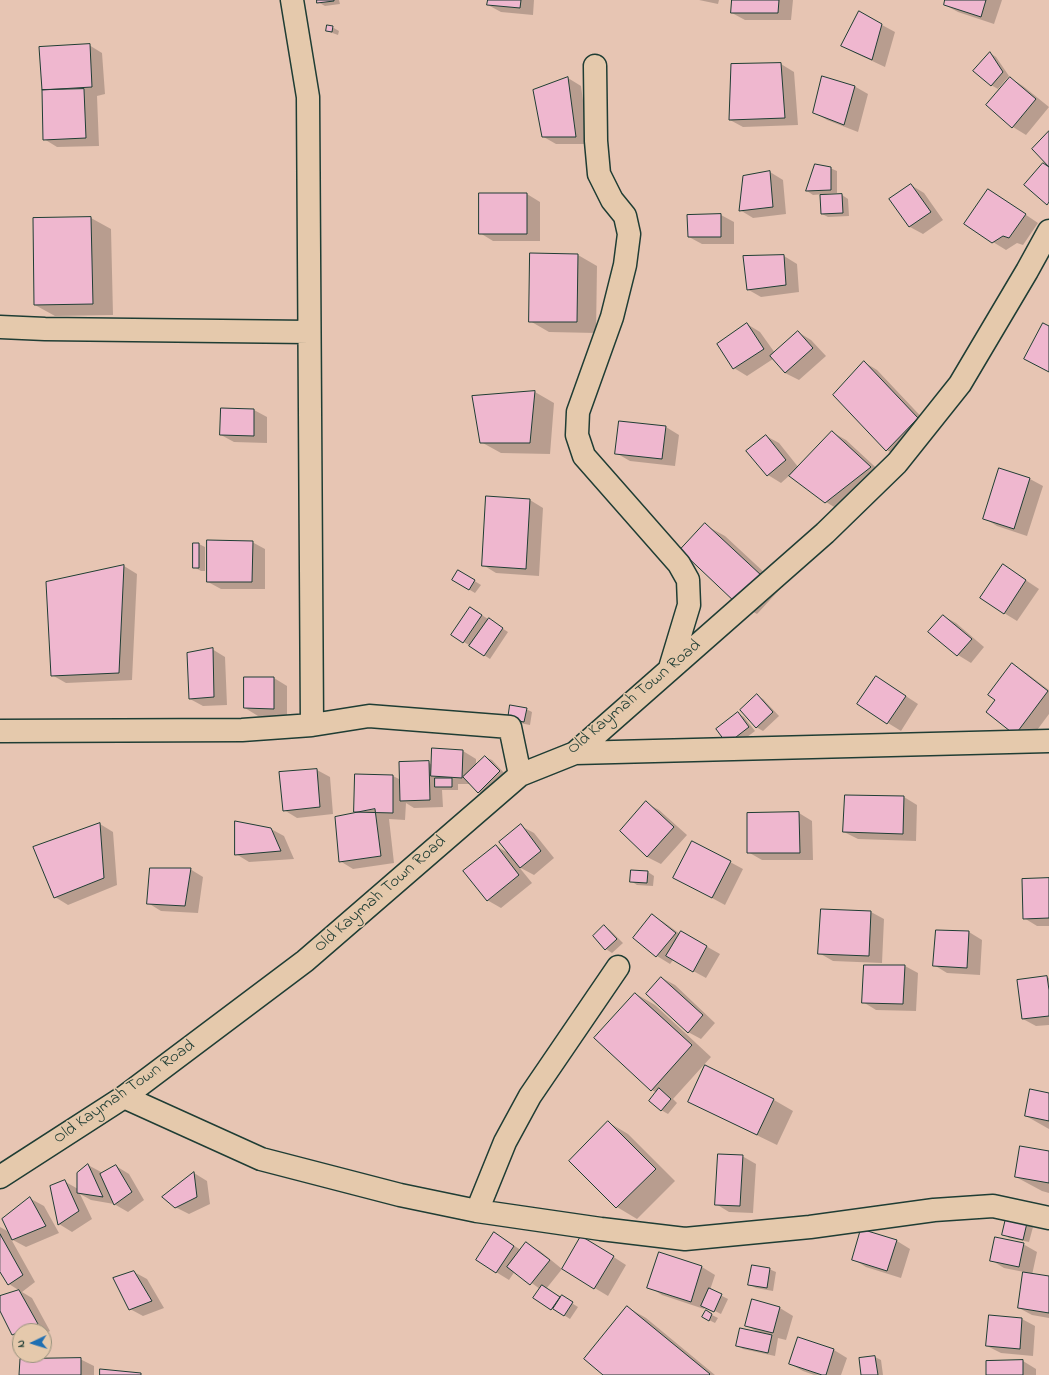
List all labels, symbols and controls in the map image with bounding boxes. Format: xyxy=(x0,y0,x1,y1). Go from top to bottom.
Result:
street label: Old Kaymah Town Road xyxy=(564,636,706,760)
street label: Old Kaymah Town Road xyxy=(311,832,451,958)
street label: Old Kaymah Town Road xyxy=(50,1036,200,1150)
north arrow xyxy=(12,1323,52,1363)
text: N xyxy=(13,1339,29,1348)

